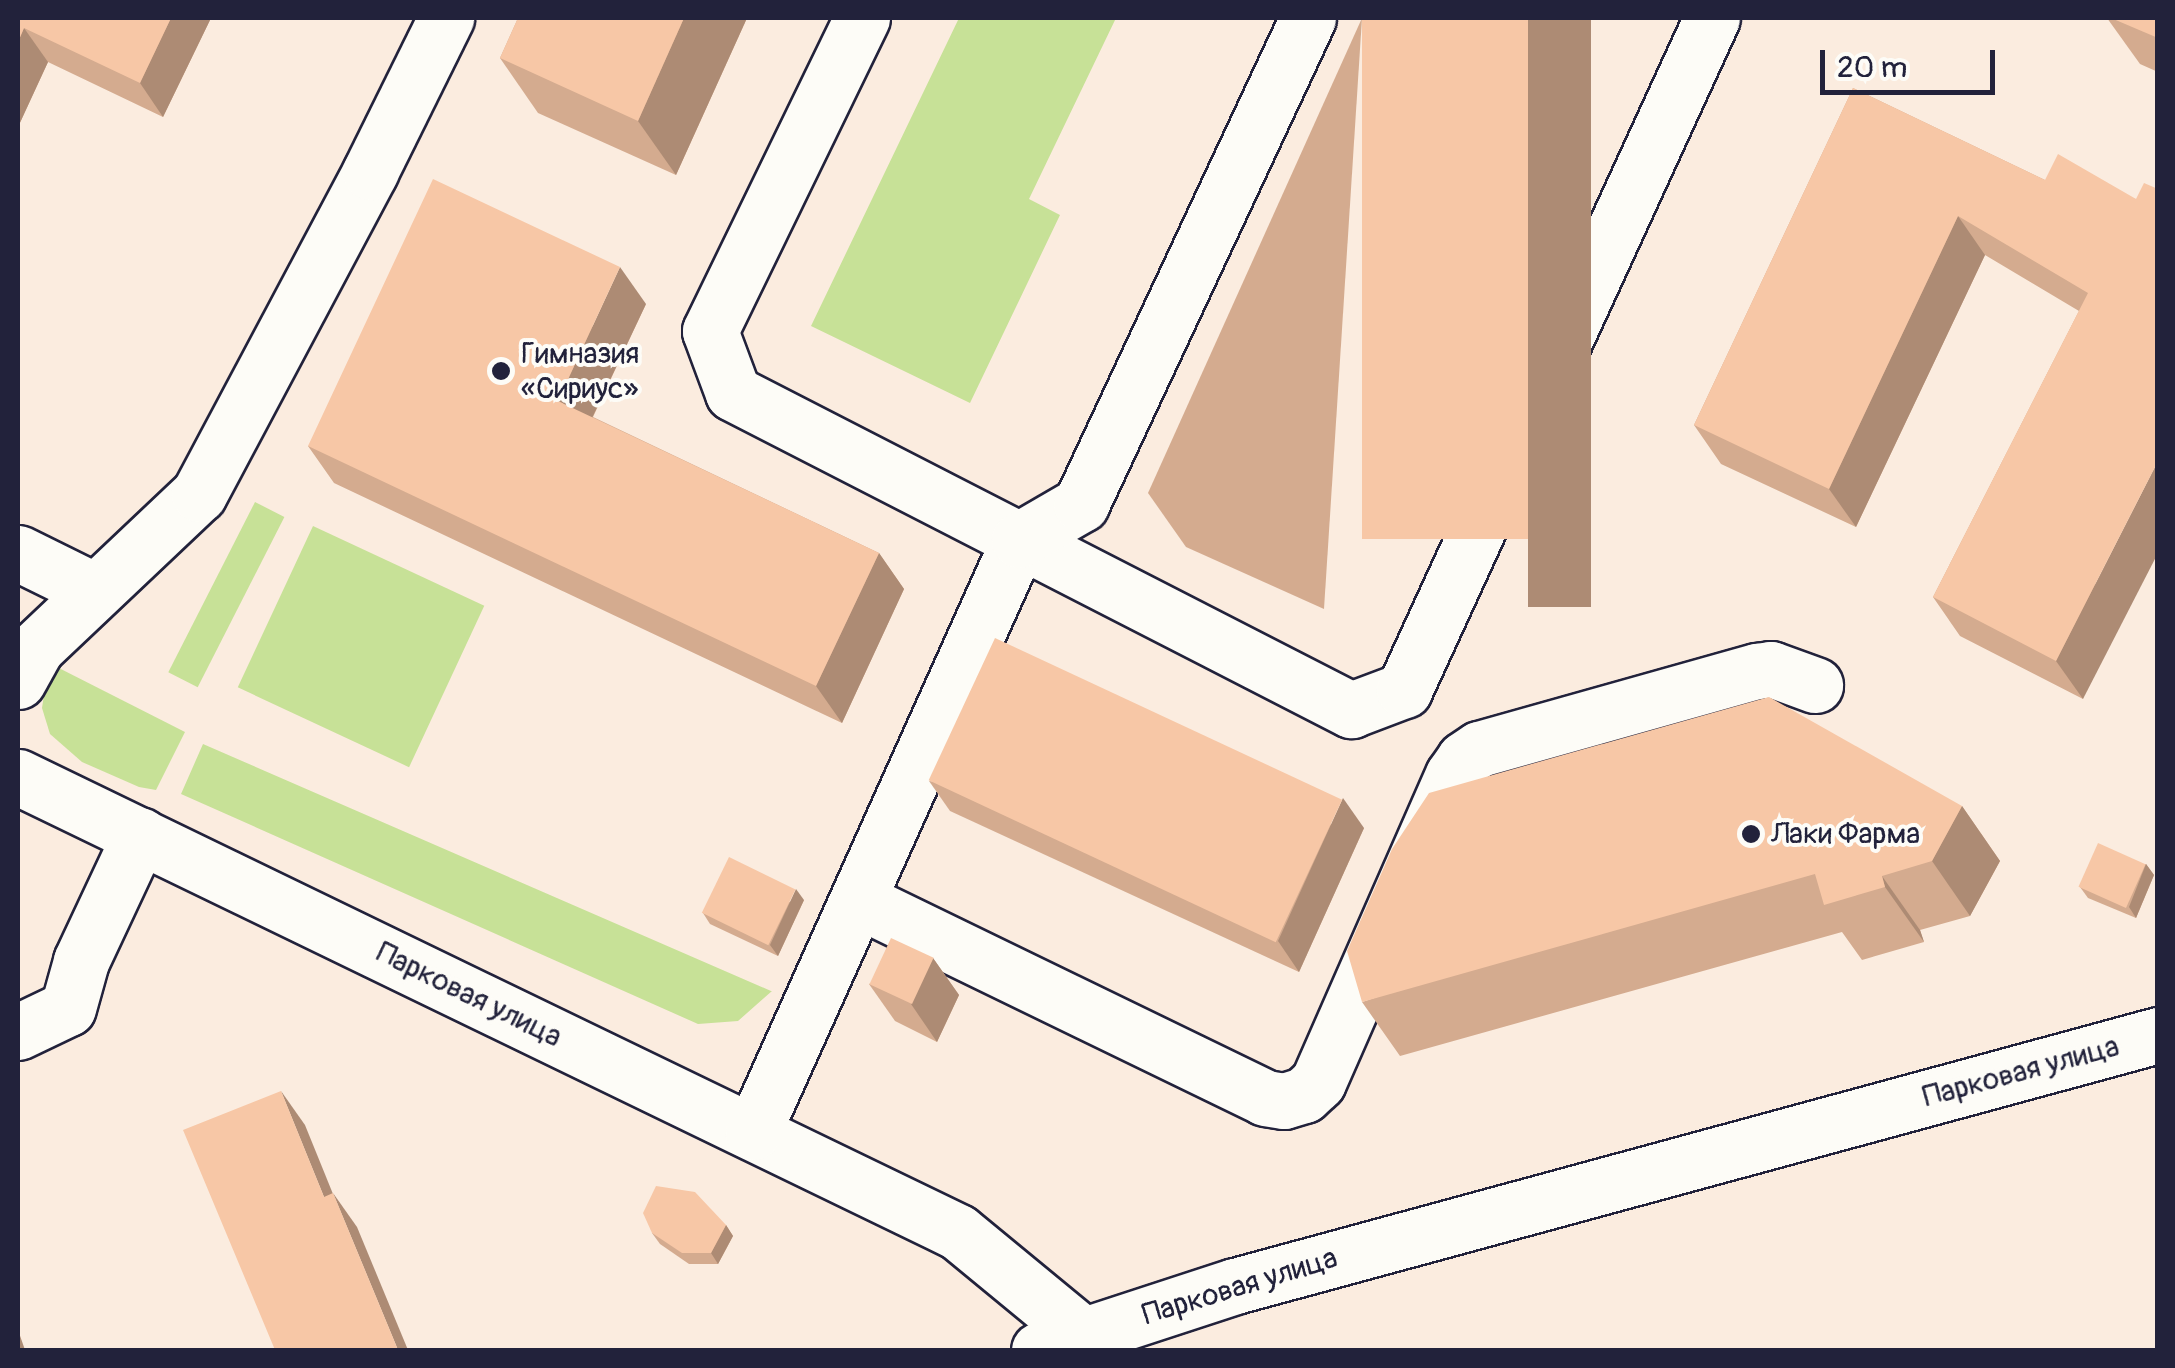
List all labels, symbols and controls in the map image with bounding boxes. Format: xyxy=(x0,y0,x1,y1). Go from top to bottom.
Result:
scale bar xyxy=(1825,30,2000,92)
text: 20 m xyxy=(1837,49,1907,86)
place label: Гимназия «Сириус» xyxy=(521,336,639,406)
marker: Гимназия «Сириус» xyxy=(490,360,512,382)
place label: Лаки Фарма xyxy=(1771,816,1920,852)
marker: Лаки Фарма xyxy=(1740,823,1762,845)
street label: Парковая улица xyxy=(370,935,568,1055)
street label: Парковая улица xyxy=(1919,1029,2123,1115)
street label: Парковая улица xyxy=(1138,1240,1342,1334)

